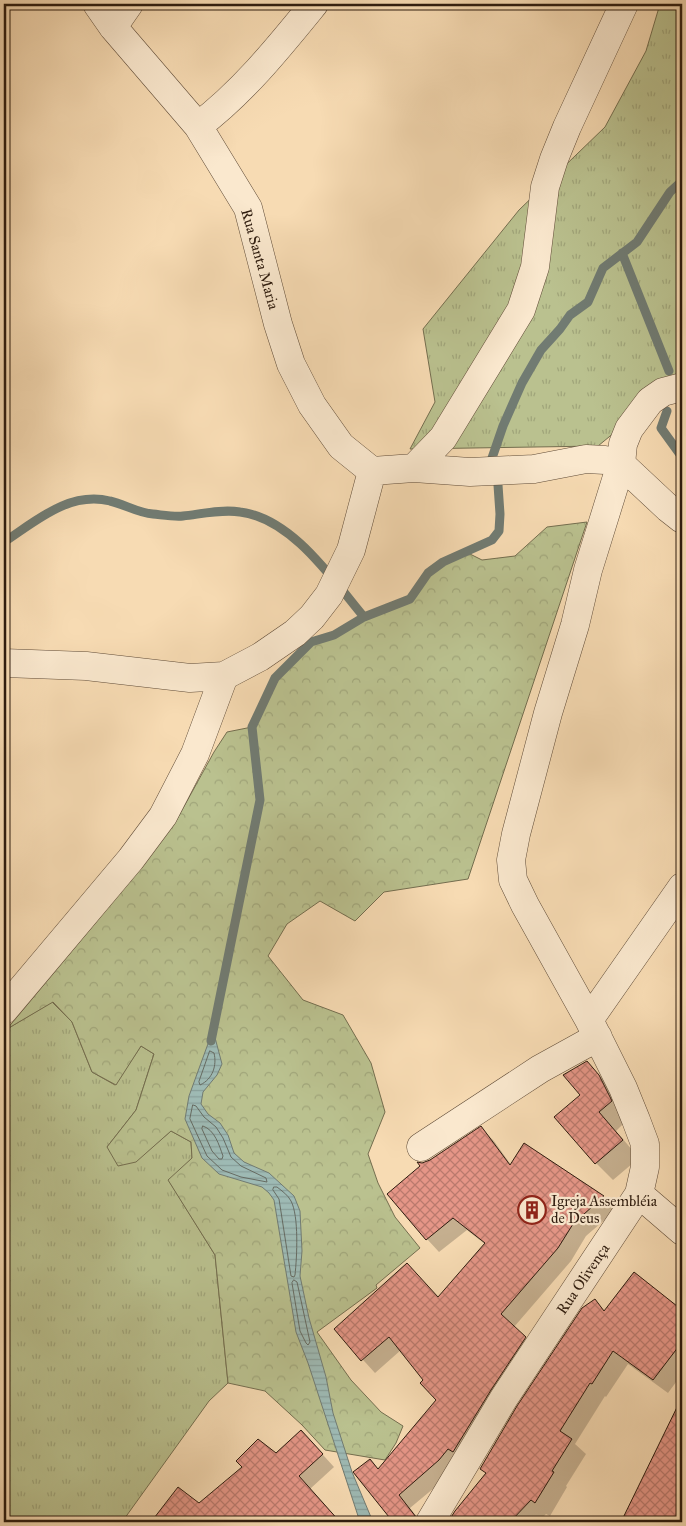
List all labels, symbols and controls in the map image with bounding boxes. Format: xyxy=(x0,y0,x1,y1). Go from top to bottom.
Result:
street label: Rua Santa Maria xyxy=(237,207,283,312)
place label: Igreja Assembléia de Deus xyxy=(551,1192,658,1227)
building icon: Igreja Assembléia de Deus xyxy=(517,1195,547,1225)
street label: Rua Olivença xyxy=(553,1240,614,1318)

